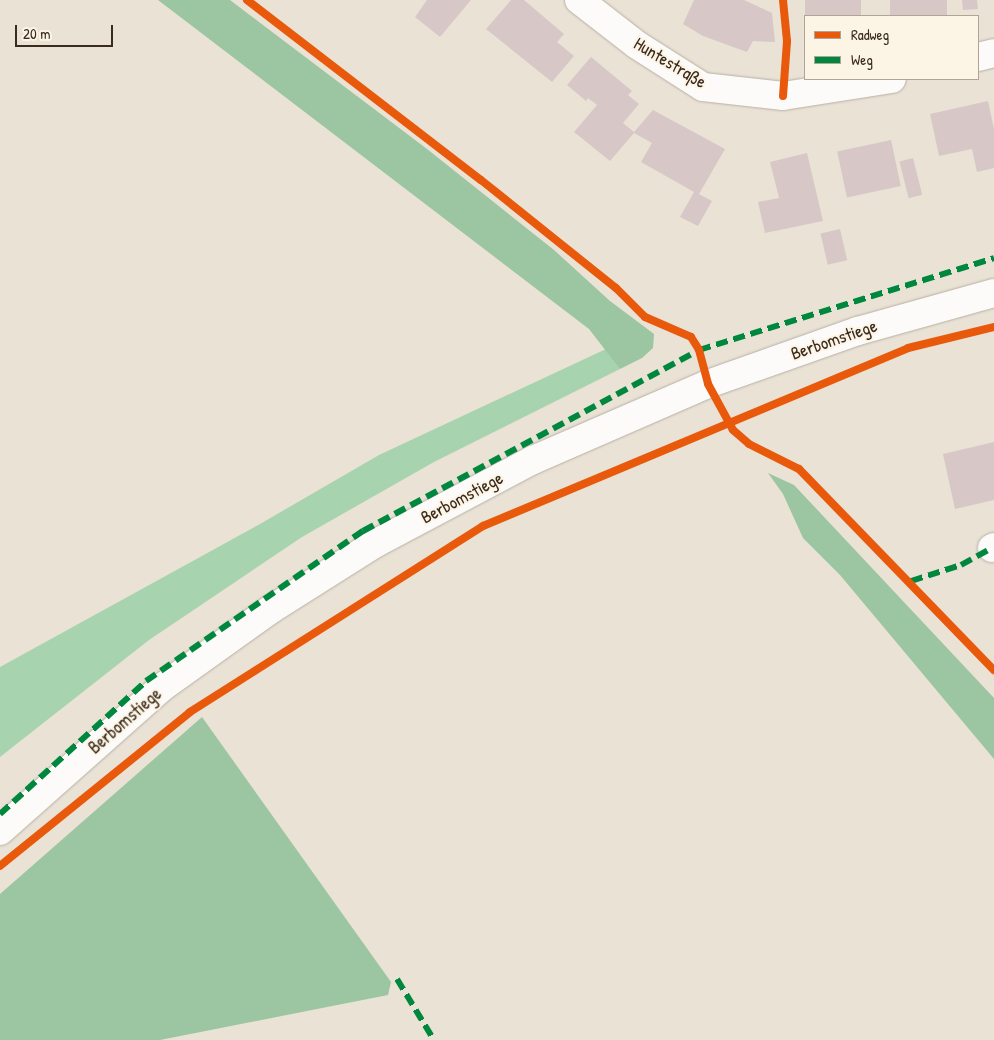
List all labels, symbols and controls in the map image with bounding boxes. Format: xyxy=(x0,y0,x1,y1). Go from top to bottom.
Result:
scale bar xyxy=(18,15,115,47)
legend xyxy=(804,15,979,80)
text: 20 m xyxy=(23,23,50,44)
text: Radweg xyxy=(851,24,889,45)
street label: Huntestraße xyxy=(630,33,710,93)
text: Weg xyxy=(851,49,873,70)
street label: Berbomstiege xyxy=(788,315,880,365)
street label: Berbomstiege xyxy=(417,467,507,529)
street label: Berbomstiege xyxy=(84,683,166,759)

